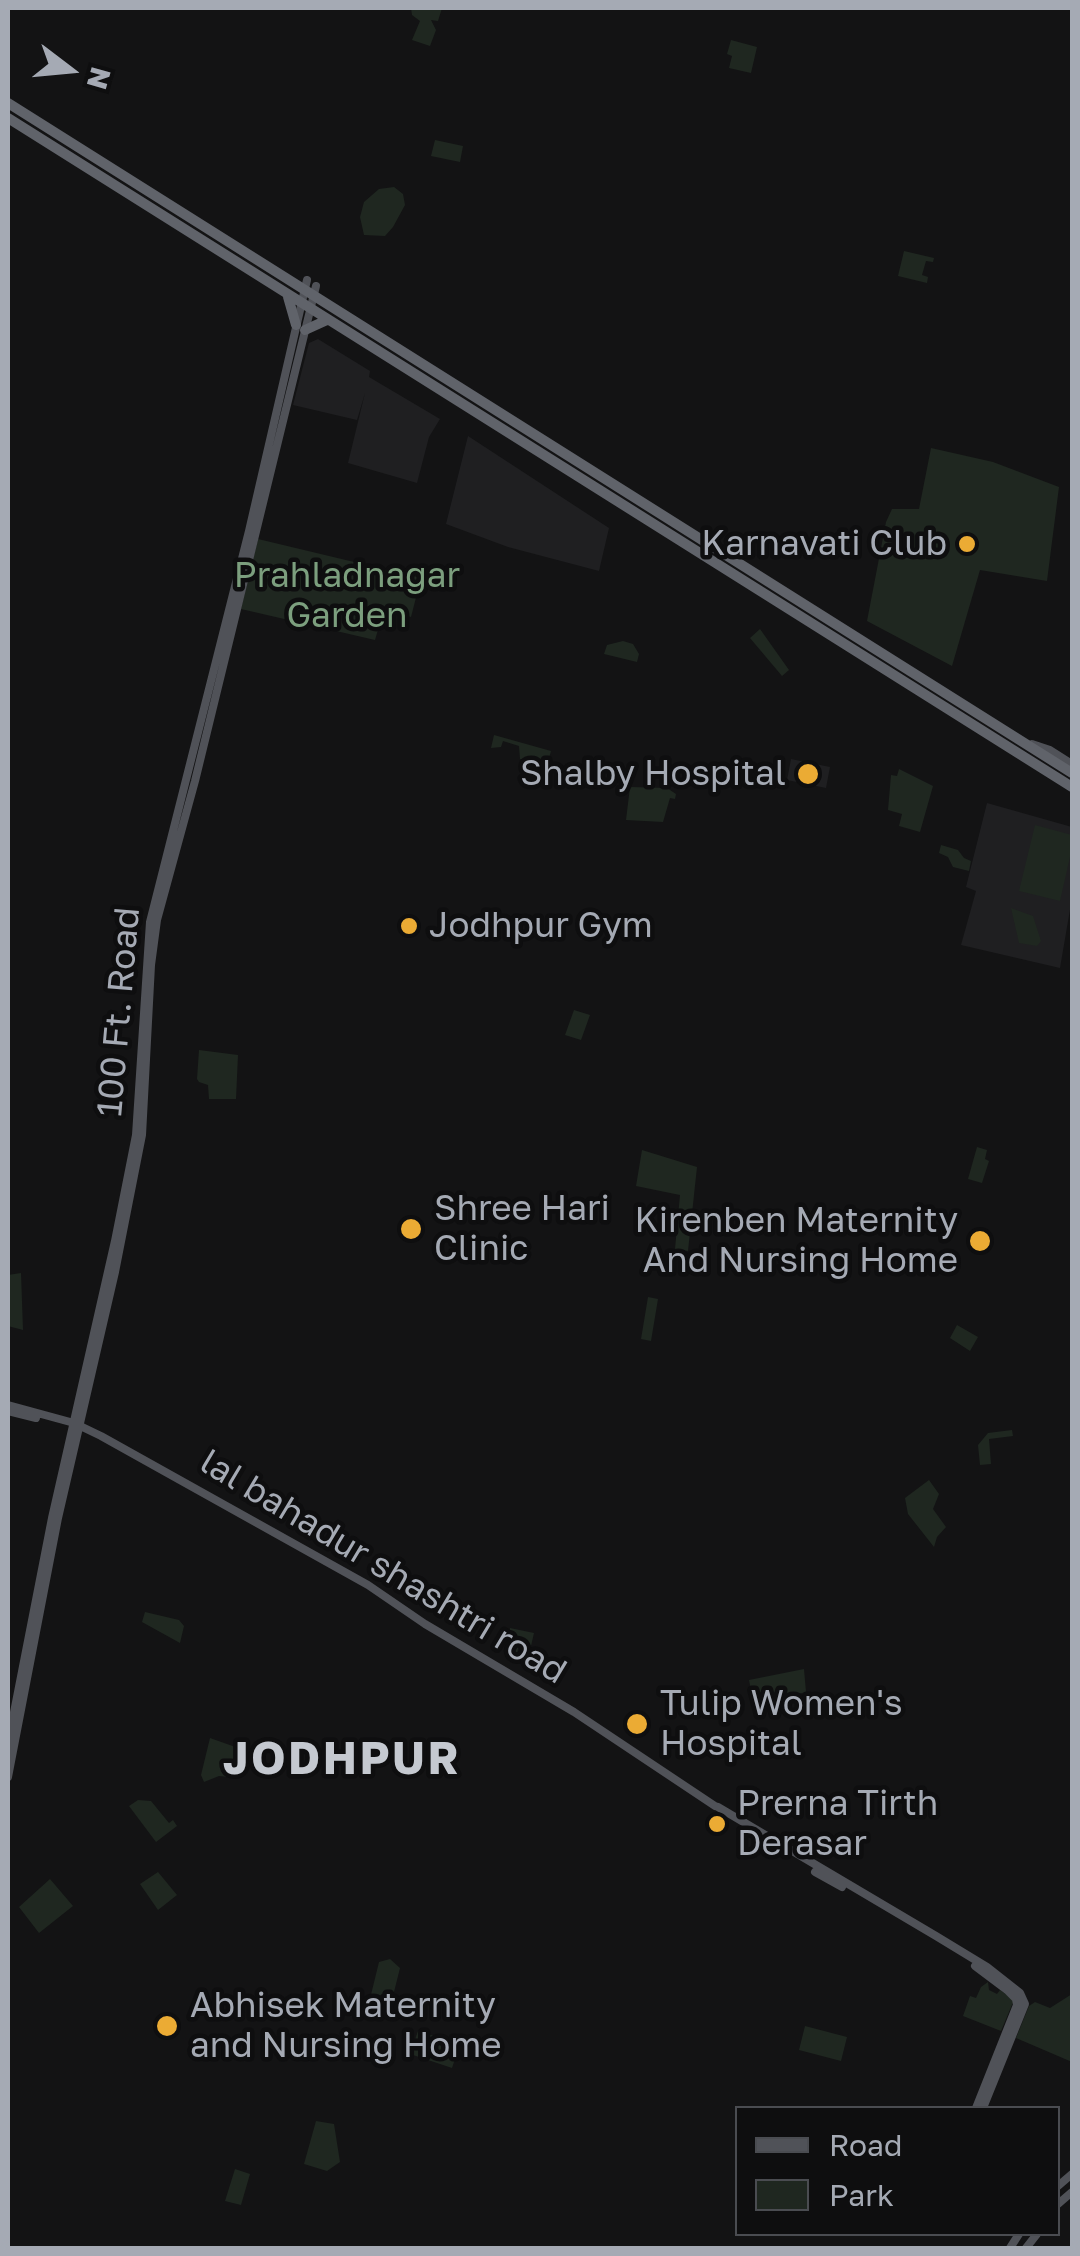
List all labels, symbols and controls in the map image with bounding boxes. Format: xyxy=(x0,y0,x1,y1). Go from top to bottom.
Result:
north arrow xyxy=(20,20,120,120)
text: N xyxy=(81,64,118,93)
place label: Karnavati Club xyxy=(701,523,947,565)
marker: Karnavati Club xyxy=(956,533,978,555)
park label: Prahladnagar Garden xyxy=(234,555,460,637)
place label: Shalby Hospital xyxy=(520,753,786,795)
marker: Shalby Hospital xyxy=(795,761,821,787)
place label: Jodhpur Gym xyxy=(429,905,653,947)
street label: 100 Ft. Road xyxy=(89,906,149,1118)
marker: Jodhpur Gym xyxy=(398,915,420,937)
place label: Shree Hari Clinic xyxy=(434,1188,610,1270)
place label: Kirenben Maternity And Nursing Home xyxy=(635,1200,958,1282)
marker: Shree Hari Clinic xyxy=(398,1216,424,1242)
marker: Kirenben Maternity And Nursing Home xyxy=(967,1228,993,1254)
street label: lal bahadur shashtri road xyxy=(192,1441,574,1693)
place label: Tulip Women's Hospital xyxy=(660,1683,902,1765)
marker: Tulip Women's Hospital xyxy=(624,1711,650,1737)
district label: JODHPUR xyxy=(223,1733,461,1787)
place label: Prerna Tirth Derasar xyxy=(737,1783,938,1865)
marker: Prerna Tirth Derasar xyxy=(706,1813,728,1835)
place label: Abhisek Maternity and Nursing Home xyxy=(190,1985,502,2067)
marker: Abhisek Maternity and Nursing Home xyxy=(154,2013,180,2039)
legend xyxy=(735,2106,1060,2236)
text: Road xyxy=(829,2127,903,2163)
text: Park xyxy=(829,2177,894,2213)

